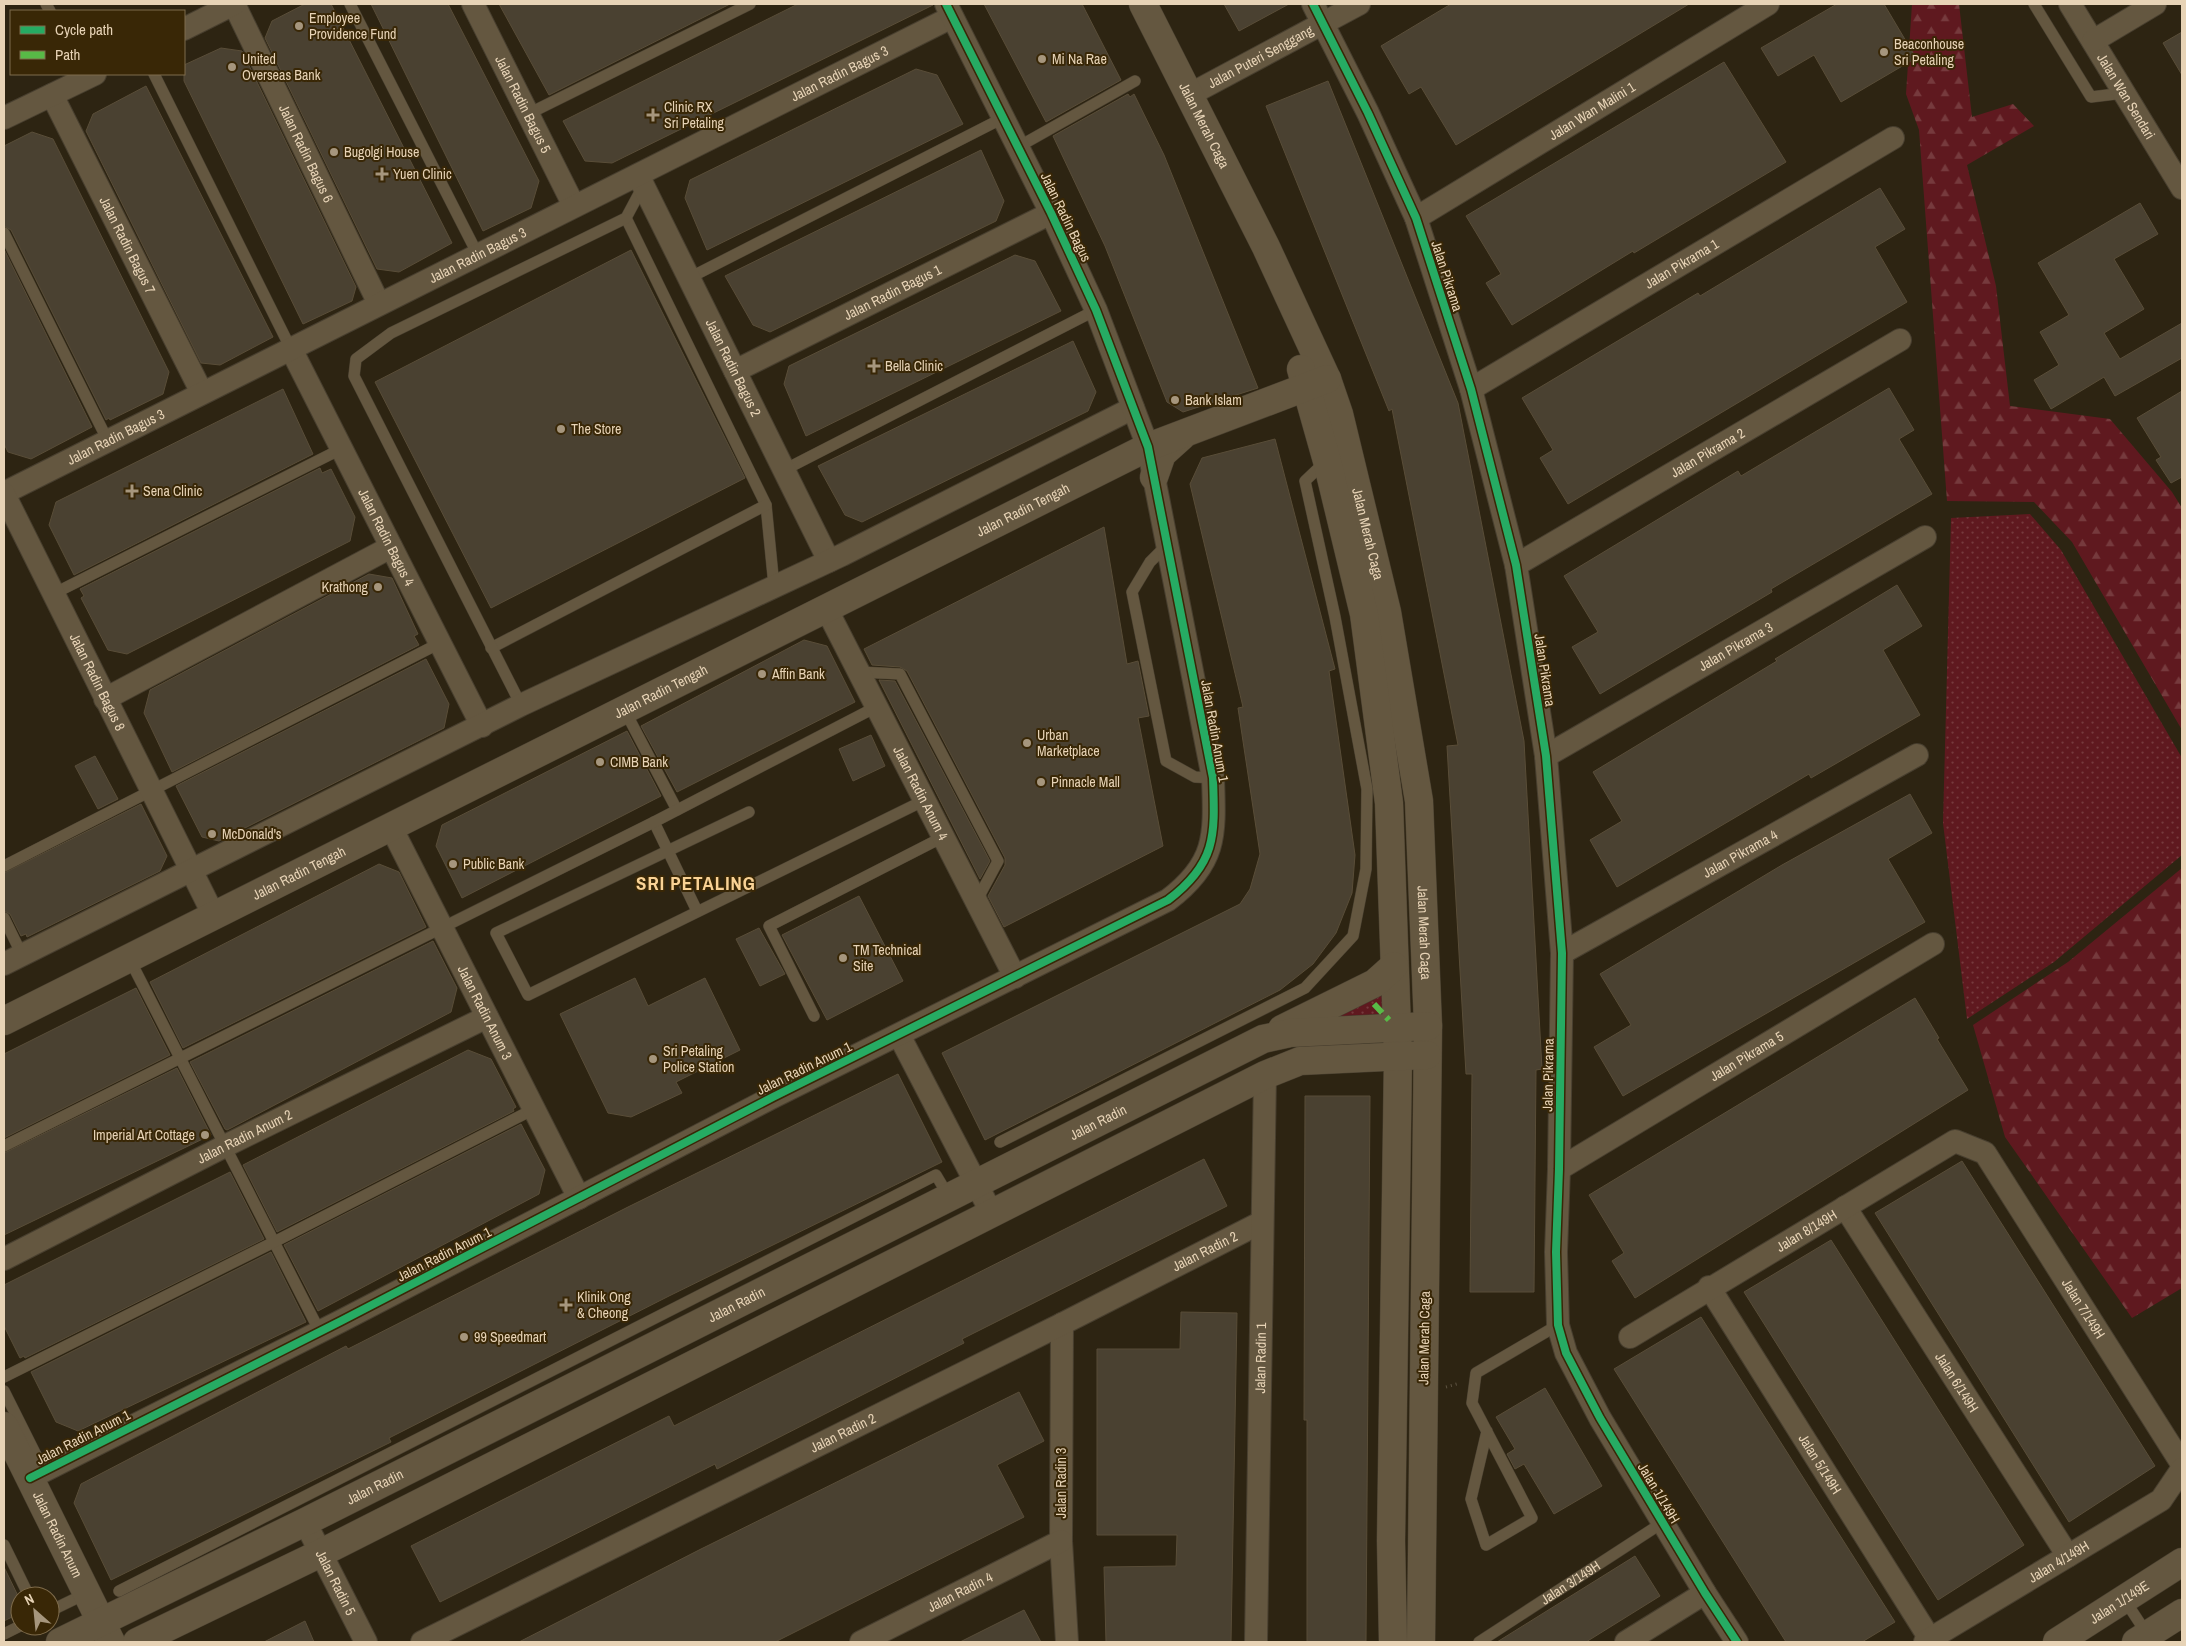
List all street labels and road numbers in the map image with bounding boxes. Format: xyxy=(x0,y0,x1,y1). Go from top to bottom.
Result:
street label: Jalan Puteri Senggang xyxy=(1205,21,1317,92)
street label: Jalan Radin Bagus 3 xyxy=(788,41,891,105)
street label: Jalan Wan Sendari xyxy=(2093,50,2159,143)
street label: Jalan Radin Bagus 5 xyxy=(491,52,555,156)
street label: Jalan Wan Malini 1 xyxy=(1545,78,1639,144)
street label: Jalan Merah Caga xyxy=(1175,79,1234,172)
street label: Jalan Radin Bagus 6 xyxy=(275,101,338,205)
street label: Jalan Radin Bagus xyxy=(1037,169,1095,265)
street label: Jalan Radin Bagus 7 xyxy=(95,193,160,297)
street label: Jalan Radin Bagus 3 xyxy=(426,223,529,287)
street label: Jalan Pikrama 1 xyxy=(1641,234,1722,293)
street label: Jalan Pikrama xyxy=(1427,238,1467,314)
street label: Jalan Radin Bagus 1 xyxy=(841,260,945,324)
street label: Jalan Radin Bagus 2 xyxy=(702,316,765,420)
street label: Jalan Radin Bagus 3 xyxy=(64,405,167,469)
street label: Jalan Pikrama 2 xyxy=(1667,424,1748,482)
street label: Jalan Radin Tengah xyxy=(973,479,1073,541)
street label: Jalan Radin Bagus 4 xyxy=(354,486,419,589)
street label: Jalan Merah Caga xyxy=(1348,486,1388,582)
street label: Jalan Pikrama 3 xyxy=(1695,618,1776,675)
street label: Jalan Radin Bagus 8 xyxy=(66,630,129,734)
street label: Jalan Pikrama xyxy=(1530,632,1560,708)
street label: Jalan Radin Tengah xyxy=(611,660,711,722)
street label: Jalan Radin Anum 1 xyxy=(1197,679,1233,784)
street label: Jalan Radin Anum 4 xyxy=(889,743,953,844)
street label: Jalan Pikrama 4 xyxy=(1700,825,1781,882)
street label: Jalan Radin Tengah xyxy=(249,842,349,904)
street label: Jalan Merah Caga xyxy=(1413,885,1435,981)
street label: Jalan Radin Anum 3 xyxy=(454,962,516,1063)
street label: Jalan Pikrama 5 xyxy=(1706,1027,1787,1085)
street label: Jalan Radin Anum 1 xyxy=(754,1037,855,1099)
street label: Jalan Pikrama xyxy=(1538,1038,1558,1112)
street label: Jalan Radin xyxy=(1067,1100,1130,1144)
street label: Jalan Radin Anum 2 xyxy=(194,1105,295,1168)
street label: Jalan 8/149H xyxy=(1773,1205,1840,1256)
street label: Jalan Radin Anum 1 xyxy=(394,1222,495,1285)
street label: Jalan Radin 2 xyxy=(1169,1227,1241,1275)
street label: Jalan 7/149H xyxy=(2058,1275,2109,1342)
street label: Jalan Radin xyxy=(705,1283,768,1326)
street label: Jalan Merah Caga xyxy=(1414,1290,1434,1385)
street label: Jalan Radin 1 xyxy=(1251,1322,1270,1394)
street label: Jalan 6/149H xyxy=(1931,1349,1983,1416)
street label: Jalan Radin Anum 1 xyxy=(33,1405,134,1468)
street label: Jalan Radin 2 xyxy=(807,1409,879,1457)
street label: Jalan 5/149H xyxy=(1794,1431,1846,1497)
street label: Jalan Radin 3 xyxy=(1052,1448,1070,1518)
street label: Jalan 1/149H xyxy=(1634,1459,1684,1527)
street label: Jalan Radin xyxy=(343,1465,406,1509)
street label: Jalan Radin Anum xyxy=(29,1488,87,1581)
street label: Jalan 4/149H xyxy=(2025,1536,2092,1587)
street label: Jalan Radin 5 xyxy=(312,1547,360,1618)
street label: Jalan 3/149H xyxy=(1537,1557,1604,1609)
street label: Jalan Radin 4 xyxy=(924,1568,996,1616)
street label: Jalan 1/149E xyxy=(2086,1576,2152,1628)

